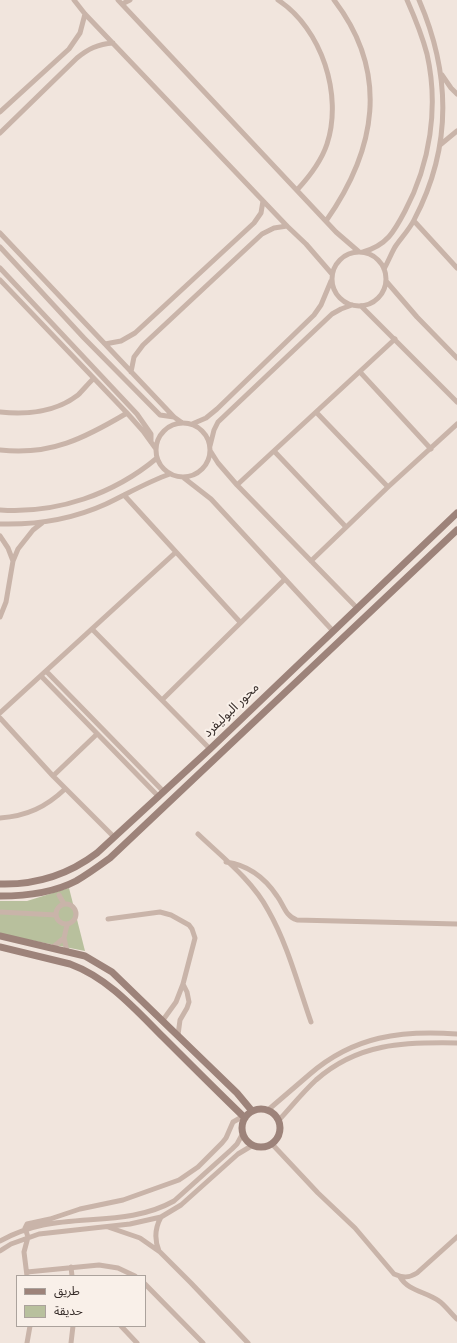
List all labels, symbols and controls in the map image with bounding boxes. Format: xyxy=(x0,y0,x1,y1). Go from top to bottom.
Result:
street label: محور البوليفرد xyxy=(201,680,263,742)
legend xyxy=(16,1275,146,1327)
text: طريق xyxy=(54,1284,80,1300)
text: حديقة xyxy=(54,1304,83,1320)

